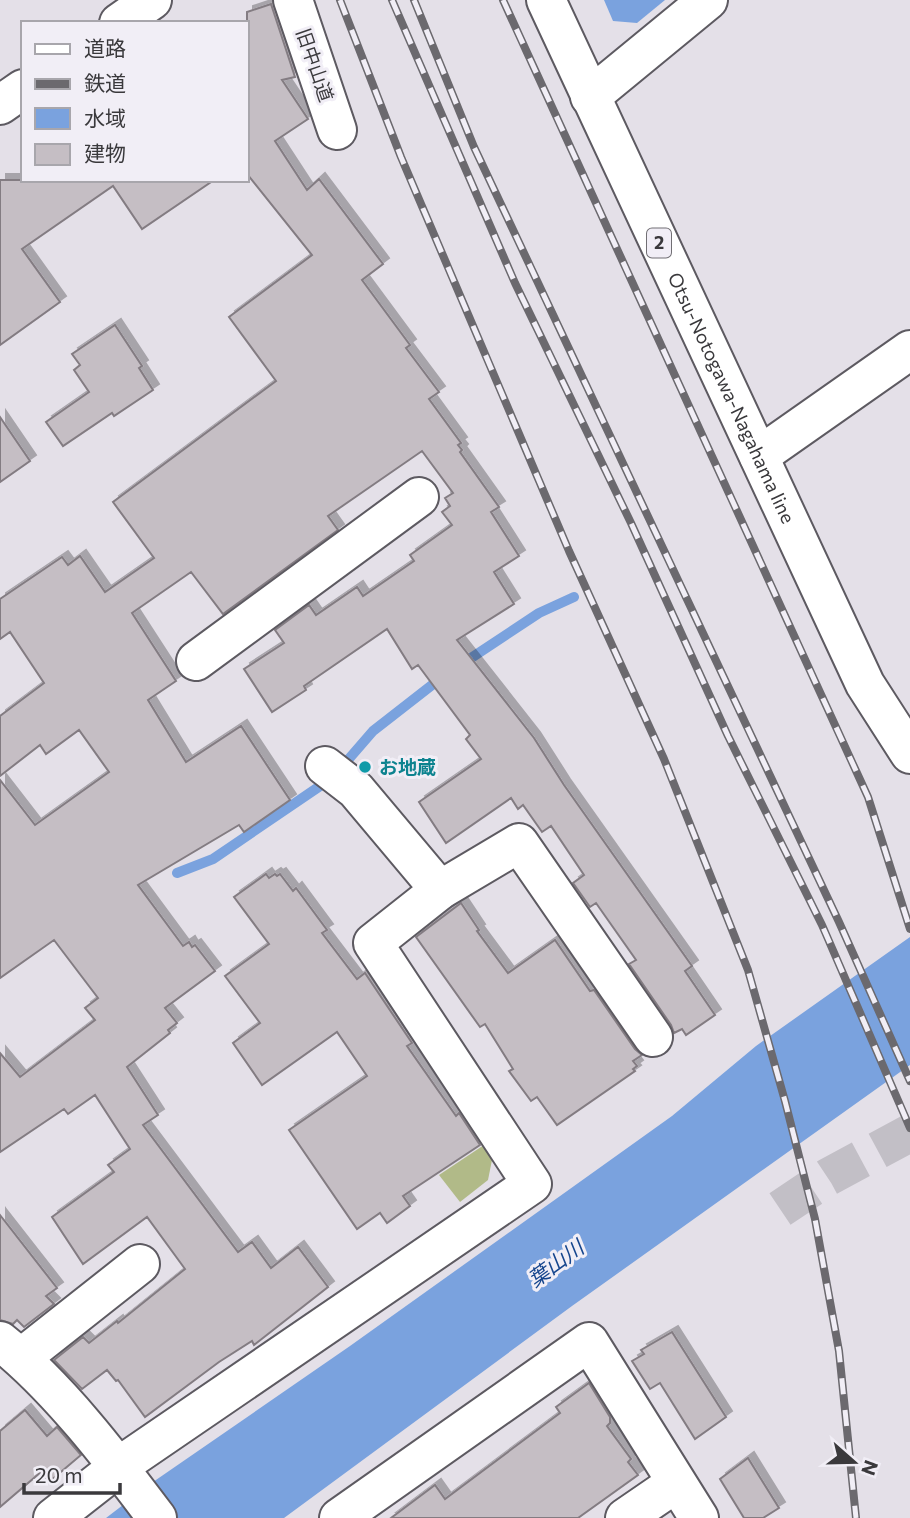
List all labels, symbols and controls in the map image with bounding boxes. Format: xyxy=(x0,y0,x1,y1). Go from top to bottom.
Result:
legend xyxy=(21,21,248,182)
street label: 旧中山道 xyxy=(292,25,339,105)
text: 道路 xyxy=(84,35,126,60)
text: 鉄道 xyxy=(84,70,126,95)
text: 水域 xyxy=(84,105,126,130)
text: 建物 xyxy=(84,140,126,165)
road number: 2 xyxy=(647,229,671,258)
street label: Otsu-Notogawa-Nagahama line xyxy=(664,269,800,527)
place label: お地蔵 xyxy=(379,755,436,778)
marker: お地蔵 xyxy=(357,759,373,775)
water label: 葉山川 xyxy=(522,1233,590,1291)
north arrow xyxy=(819,1427,889,1497)
scale bar xyxy=(24,1452,121,1496)
text: N xyxy=(857,1457,884,1479)
text: 20 m xyxy=(35,1462,83,1487)

